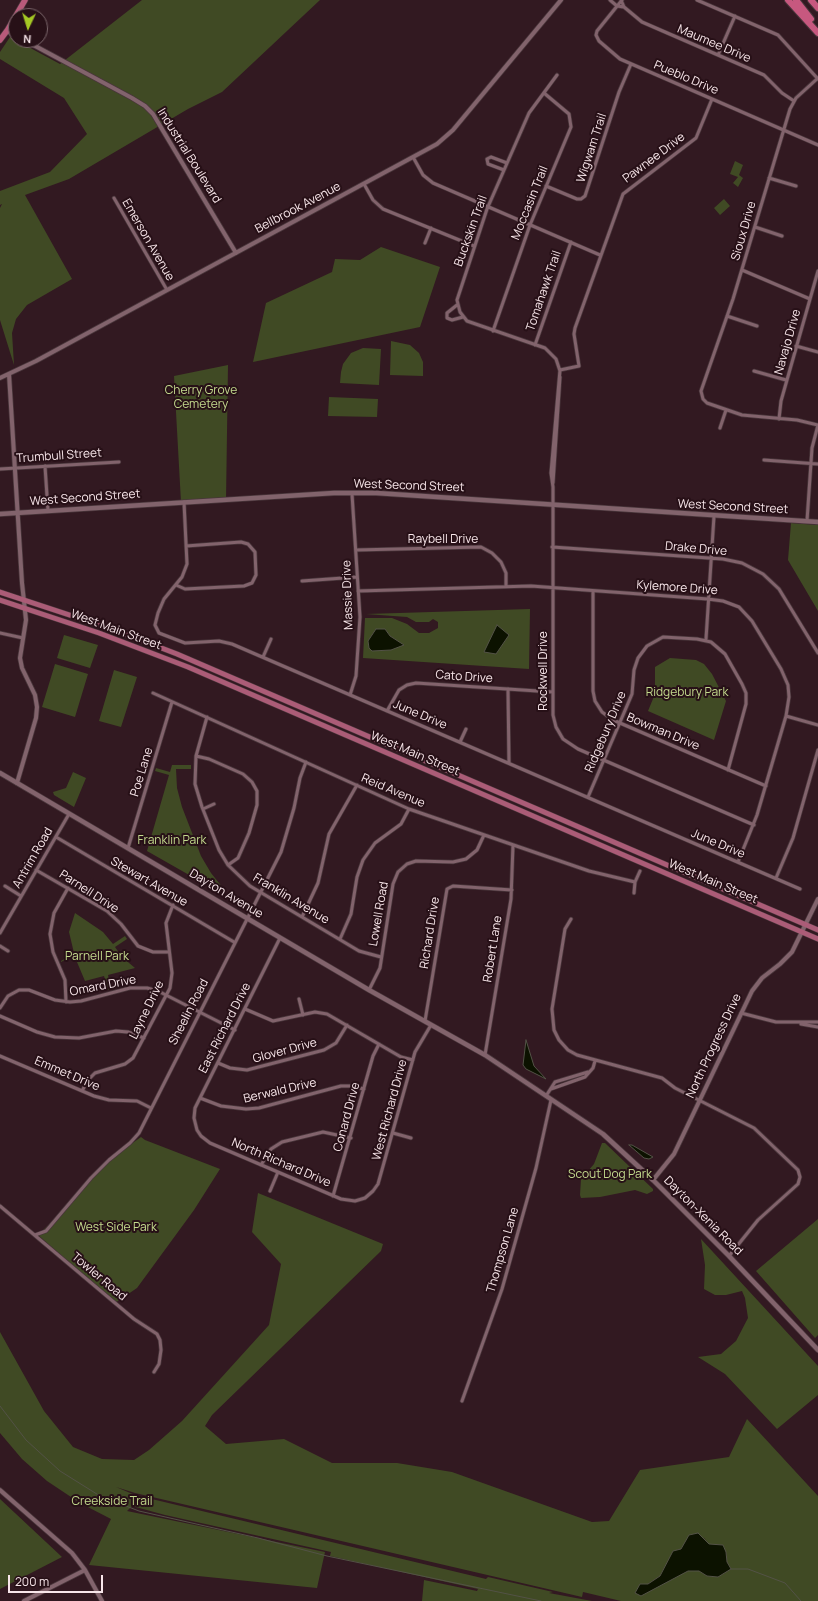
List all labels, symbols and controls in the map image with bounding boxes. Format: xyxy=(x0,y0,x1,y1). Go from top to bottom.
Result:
north arrow xyxy=(8,8,48,48)
street label: Maumee Drive xyxy=(675,22,753,66)
text: N xyxy=(23,32,32,47)
street label: Pueblo Drive xyxy=(651,58,721,98)
street label: Industrial Boulevard xyxy=(154,106,224,206)
street label: Wigwam Trail xyxy=(574,112,610,184)
street label: Pawnee Drive xyxy=(620,130,688,186)
street label: Moccasin Trail xyxy=(509,164,551,242)
street label: Bellbrook Avenue xyxy=(253,179,343,237)
street label: Buckskin Trail xyxy=(452,194,490,268)
street label: Emerson Avenue xyxy=(119,197,177,283)
street label: Sioux Drive xyxy=(729,200,759,262)
street label: Tomahawk Trail xyxy=(523,249,565,333)
street label: Navajo Drive xyxy=(772,308,804,376)
park label: Cherry Grove Cemetery xyxy=(165,384,237,412)
street label: Trumbull Street xyxy=(16,446,102,466)
street label: West Second Street xyxy=(353,477,465,495)
street label: West Second Street xyxy=(29,487,141,509)
street label: West Second Street xyxy=(677,497,789,517)
street label: Raybell Drive xyxy=(408,533,478,547)
street label: Drake Drive xyxy=(664,539,728,559)
street label: Massie Drive xyxy=(340,560,356,630)
street label: Kylemore Drive xyxy=(636,578,718,598)
street label: West Main Street xyxy=(69,607,163,653)
street label: Rockwell Drive xyxy=(537,631,551,711)
street label: Cato Drive xyxy=(435,668,493,686)
park label: Ridgebury Park xyxy=(646,686,728,700)
street label: Ridgebury Drive xyxy=(582,689,630,775)
street label: June Drive xyxy=(391,697,449,733)
street label: Bowman Drive xyxy=(624,710,702,754)
street label: West Main Street xyxy=(368,729,462,779)
street label: Poe Lane xyxy=(128,746,156,798)
street label: Reid Avenue xyxy=(359,771,427,811)
street label: Antrim Road xyxy=(10,825,56,891)
street label: June Drive xyxy=(689,826,747,862)
park label: Franklin Park xyxy=(138,834,206,848)
street label: Stewart Avenue xyxy=(108,854,190,910)
street label: West Main Street xyxy=(666,857,760,907)
street label: Dayton Avenue xyxy=(187,866,265,922)
street label: Parnell Drive xyxy=(57,867,121,917)
street label: Franklin Avenue xyxy=(250,871,332,927)
street label: Lowell Road xyxy=(366,881,392,947)
street label: Richard Drive xyxy=(417,896,443,970)
street label: Robert Lane xyxy=(481,915,505,983)
park label: Parnell Park xyxy=(65,950,129,964)
street label: Omard Drive xyxy=(69,973,137,999)
street label: Sheelin Road xyxy=(166,977,212,1047)
street label: Layne Drive xyxy=(127,978,167,1042)
street label: East Richard Drive xyxy=(196,980,254,1076)
street label: North Progress Drive xyxy=(683,991,745,1101)
street label: Glover Drive xyxy=(251,1036,319,1066)
street label: Emmet Drive xyxy=(32,1054,102,1094)
street label: West Richard Drive xyxy=(370,1058,410,1162)
street label: Berwald Drive xyxy=(242,1076,318,1106)
street label: Conard Drive xyxy=(331,1081,363,1153)
street label: North Richard Drive xyxy=(229,1136,333,1190)
park label: Scout Dog Park xyxy=(568,1168,652,1182)
street label: Dayton-Xenia Road xyxy=(661,1174,745,1258)
street label: Thompson Lane xyxy=(484,1206,522,1294)
park label: West Side Park xyxy=(75,1221,157,1235)
street label: Towler Road xyxy=(69,1250,129,1304)
park label: Creekside Trail xyxy=(71,1495,153,1509)
scale bar xyxy=(10,1567,105,1593)
text: 200 m xyxy=(15,1573,49,1590)

